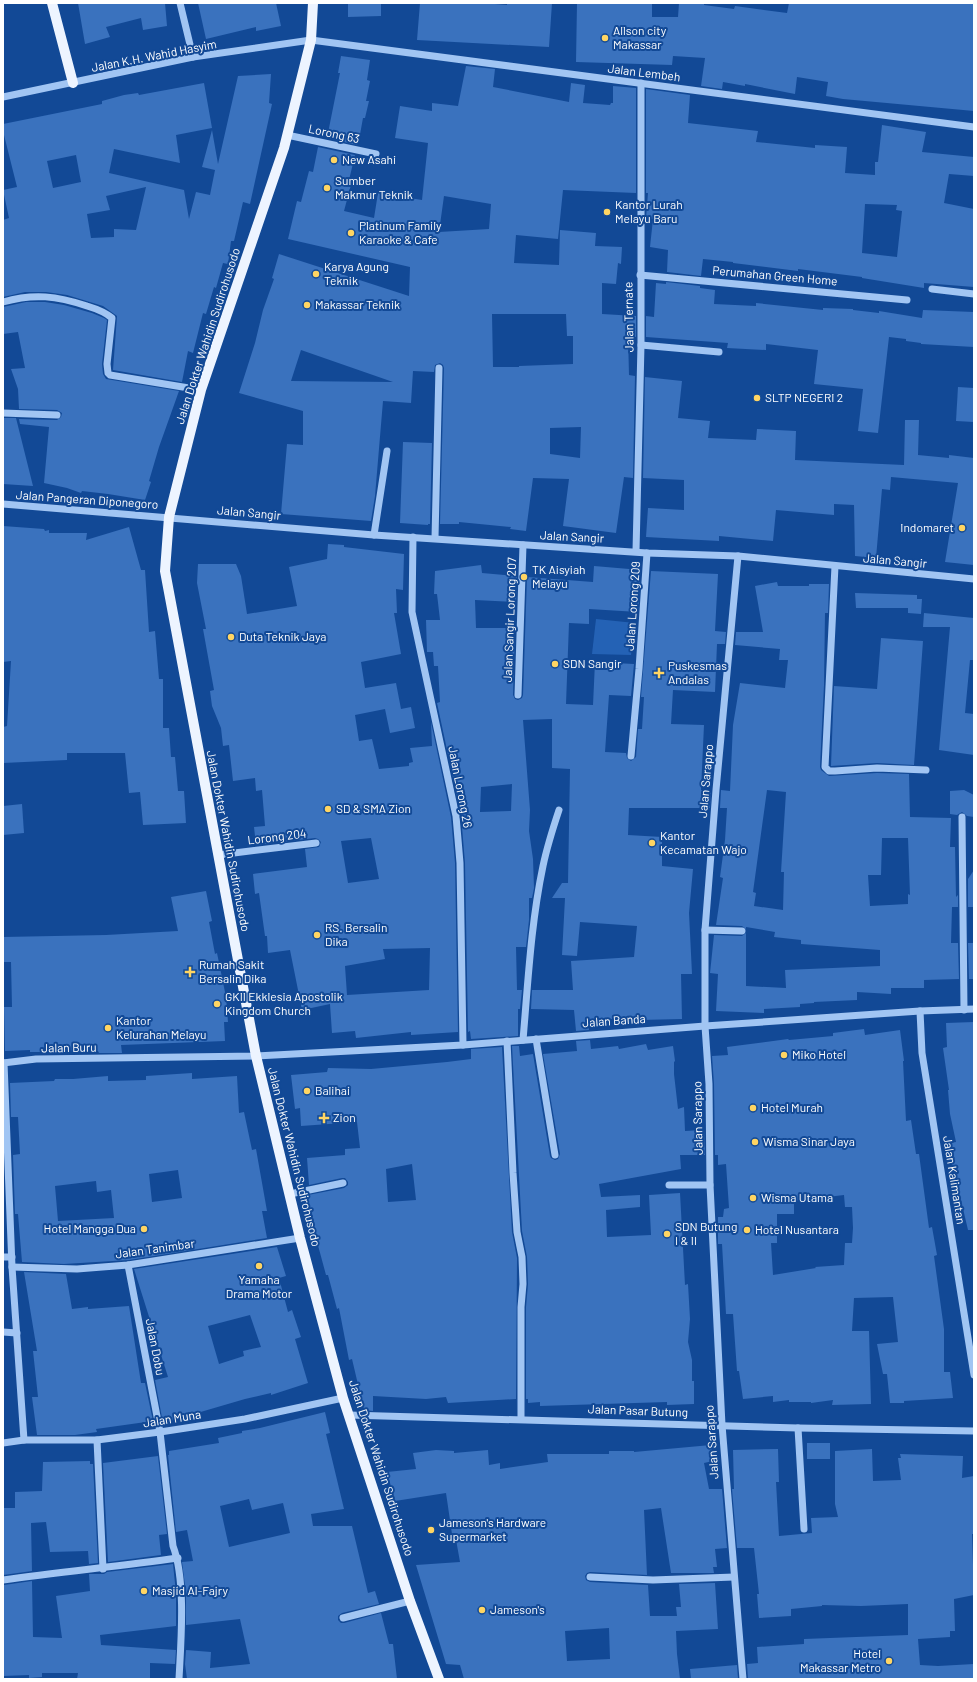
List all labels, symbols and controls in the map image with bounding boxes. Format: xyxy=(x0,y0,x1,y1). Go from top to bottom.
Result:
place label: Allson city Makassar xyxy=(613,23,667,51)
marker: Allson city Makassar xyxy=(600,33,610,43)
street label: Jalan K.H. Wahid Hasyim xyxy=(90,36,218,74)
street label: Jalan Lembeh xyxy=(607,61,681,83)
street label: Lorong 63 xyxy=(307,121,361,145)
place label: New Asahi xyxy=(342,152,396,166)
marker: New Asahi xyxy=(329,155,339,165)
place label: Sumber Makmur Teknik xyxy=(335,173,413,201)
marker: Sumber Makmur Teknik xyxy=(322,183,332,193)
place label: Kantor Lurah Melayu Baru xyxy=(615,197,683,225)
marker: Kantor Lurah Melayu Baru xyxy=(602,207,612,217)
place label: Platinum Family Karaoke & Cafe xyxy=(359,218,442,246)
marker: Platinum Family Karaoke & Cafe xyxy=(346,228,356,238)
street label: Jalan Dokter Wahidin Sudirohusodo xyxy=(172,246,242,426)
place label: Karya Agung Teknik xyxy=(324,259,389,287)
street label: Perumahan Green Home xyxy=(712,263,838,287)
marker: Karya Agung Teknik xyxy=(311,269,321,279)
street label: Jalan Ternate xyxy=(620,282,636,352)
place label: Makassar Teknik xyxy=(315,297,400,311)
marker: Makassar Teknik xyxy=(302,300,312,310)
place label: SLTP NEGERI 2 xyxy=(765,390,843,404)
marker: SLTP NEGERI 2 xyxy=(752,393,762,403)
street label: Jalan Pangeran Diponegoro xyxy=(15,487,159,511)
street label: Jalan Sangir xyxy=(216,502,282,522)
place label: Indomaret xyxy=(900,520,954,534)
marker: Indomaret xyxy=(957,523,967,533)
street label: Jalan Sangir xyxy=(540,527,605,545)
street label: Jalan Sangir xyxy=(862,550,928,570)
street label: Jalan Sangir Lorong 207 xyxy=(500,557,518,683)
street label: Jalan Lorong 209 xyxy=(622,561,642,651)
place label: TK Aisyiah Melayu xyxy=(532,562,586,590)
marker: TK Aisyiah Melayu xyxy=(519,572,529,582)
place label: Duta Teknik Jaya xyxy=(239,629,326,643)
marker: Duta Teknik Jaya xyxy=(226,632,236,642)
place label: SDN Sangir xyxy=(563,656,622,670)
place label: Puskesmas Andalas xyxy=(668,658,727,686)
marker: SDN Sangir xyxy=(550,659,560,669)
marker: Puskesmas Andalas xyxy=(653,667,665,679)
street label: Jalan Sarappo xyxy=(695,743,715,818)
street label: Jalan Lorong 26 xyxy=(446,745,476,829)
street label: Jalan Dokter Wahidin Sudirohusodo xyxy=(205,749,253,933)
place label: SD & SMA Zion xyxy=(336,801,411,815)
marker: SD & SMA Zion xyxy=(323,804,333,814)
street label: Lorong 204 xyxy=(247,825,307,847)
place label: Kantor Kecamatan Wajo xyxy=(660,828,747,856)
marker: Kantor Kecamatan Wajo xyxy=(647,838,657,848)
place label: RS. Bersalin Dika xyxy=(325,920,387,948)
marker: RS. Bersalin Dika xyxy=(312,930,322,940)
place label: Rumah Sakit Bersalin Dika xyxy=(199,957,266,985)
marker: Rumah Sakit Bersalin Dika xyxy=(184,966,196,978)
place label: GKII Ekklesia Apostolik Kingdom Church xyxy=(225,989,343,1017)
marker: GKII Ekklesia Apostolik Kingdom Church xyxy=(212,999,222,1009)
street label: Jalan Banda xyxy=(582,1011,646,1029)
place label: Kantor Kelurahan Melayu xyxy=(116,1013,206,1041)
marker: Kantor Kelurahan Melayu xyxy=(103,1023,113,1033)
street label: Jalan Buru xyxy=(41,1040,97,1054)
place label: Miko Hotel xyxy=(792,1047,846,1061)
marker: Miko Hotel xyxy=(779,1050,789,1060)
street label: Jalan Dokter Wahidin Sudirohusodo xyxy=(266,1066,324,1248)
street label: Jalan Sarappo xyxy=(689,1081,705,1155)
place label: Balihai xyxy=(315,1083,350,1097)
marker: Balihai xyxy=(302,1086,312,1096)
place label: Hotel Murah xyxy=(761,1100,823,1114)
marker: Hotel Murah xyxy=(748,1103,758,1113)
place label: Zion xyxy=(333,1110,356,1124)
marker: Zion xyxy=(318,1112,330,1124)
place label: Wisma Sinar Jaya xyxy=(763,1134,855,1148)
street label: Jalan Kalimantan xyxy=(941,1135,969,1225)
marker: Wisma Sinar Jaya xyxy=(750,1137,760,1147)
place label: Wisma Utama xyxy=(761,1190,833,1204)
marker: Wisma Utama xyxy=(748,1193,758,1203)
place label: SDN Butung I & II xyxy=(675,1219,737,1247)
place label: Hotel Mangga Dua xyxy=(44,1221,136,1235)
place label: Hotel Nusantara xyxy=(755,1222,839,1236)
marker: Hotel Mangga Dua xyxy=(139,1224,149,1234)
marker: Hotel Nusantara xyxy=(742,1225,752,1235)
marker: SDN Butung I & II xyxy=(662,1229,672,1239)
street label: Jalan Tanimbar xyxy=(114,1235,196,1261)
marker: Yamaha Drama Motor xyxy=(254,1261,264,1271)
place label: Yamaha Drama Motor xyxy=(226,1272,293,1300)
street label: Jalan Dobu xyxy=(144,1317,168,1376)
street label: Jalan Dokter Wahidin Sudirohusodo xyxy=(347,1378,417,1558)
street label: Jalan Pasar Butung xyxy=(588,1401,688,1419)
street label: Jalan Sarappo xyxy=(701,1405,721,1480)
street label: Jalan Muna xyxy=(142,1407,202,1429)
place label: Jameson's Hardware Supermarket xyxy=(439,1515,546,1543)
marker: Jameson's Hardware Supermarket xyxy=(426,1525,436,1535)
place label: Masjid Al-Fajry xyxy=(152,1583,228,1597)
marker: Masjid Al-Fajry xyxy=(139,1586,149,1596)
place label: Jameson's xyxy=(490,1602,545,1616)
marker: Jameson's xyxy=(477,1605,487,1615)
place label: Hotel Makassar Metro xyxy=(800,1646,881,1674)
marker: Hotel Makassar Metro xyxy=(884,1656,894,1666)

